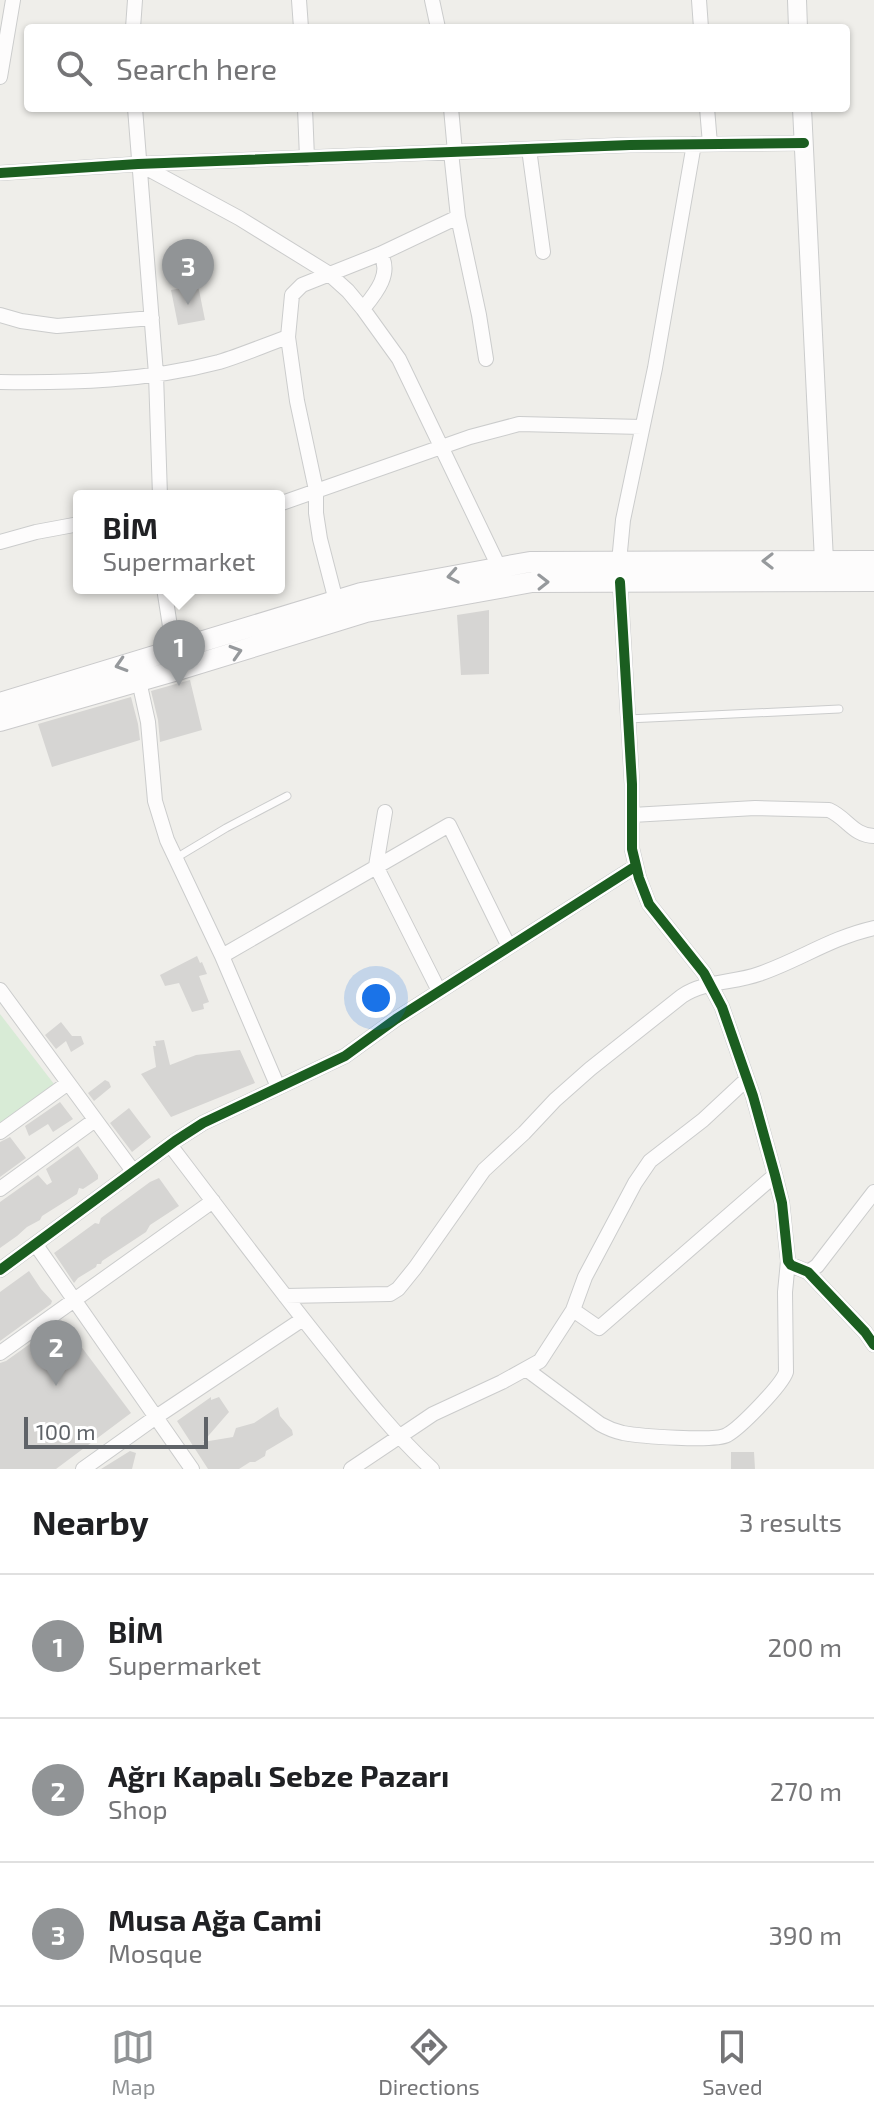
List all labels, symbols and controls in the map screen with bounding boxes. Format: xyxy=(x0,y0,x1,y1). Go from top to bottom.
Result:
search box xyxy=(24,24,850,112)
icon: search xyxy=(52,46,96,90)
text: Search here xyxy=(116,50,277,86)
pin: 3 xyxy=(162,239,214,305)
popup xyxy=(73,490,285,594)
text: BİM xyxy=(102,509,158,545)
text: Supermarket xyxy=(102,545,256,576)
one-way arrow xyxy=(761,552,774,570)
one-way arrow xyxy=(447,566,460,583)
one-way arrow xyxy=(537,573,550,591)
pin: 1 xyxy=(153,620,205,686)
one-way arrow xyxy=(229,645,243,661)
one-way arrow xyxy=(115,656,129,672)
your location xyxy=(356,978,396,1018)
pin: 2 xyxy=(30,1320,82,1386)
scale bar xyxy=(24,1413,208,1449)
text: 100 m xyxy=(36,1418,95,1444)
text: Nearby xyxy=(32,1501,149,1542)
text: 3 results xyxy=(739,1506,842,1537)
text: BİM xyxy=(108,1613,163,1649)
text: 1 xyxy=(52,1631,64,1662)
text: 200 m xyxy=(767,1631,842,1662)
text: Supermarket xyxy=(108,1649,261,1680)
text: Ağrı Kapalı Sebze Pazarı xyxy=(108,1757,449,1793)
text: 2 xyxy=(50,1775,66,1806)
text: 270 m xyxy=(770,1775,842,1806)
text: Shop xyxy=(108,1793,168,1824)
text: Musa Ağa Cami xyxy=(108,1901,322,1937)
text: 3 xyxy=(51,1919,65,1950)
text: 390 m xyxy=(768,1919,842,1950)
text: Mosque xyxy=(108,1937,202,1968)
tab: Map xyxy=(111,2025,155,2099)
tab: Directions xyxy=(378,2025,480,2099)
tab: Saved xyxy=(702,2025,763,2099)

